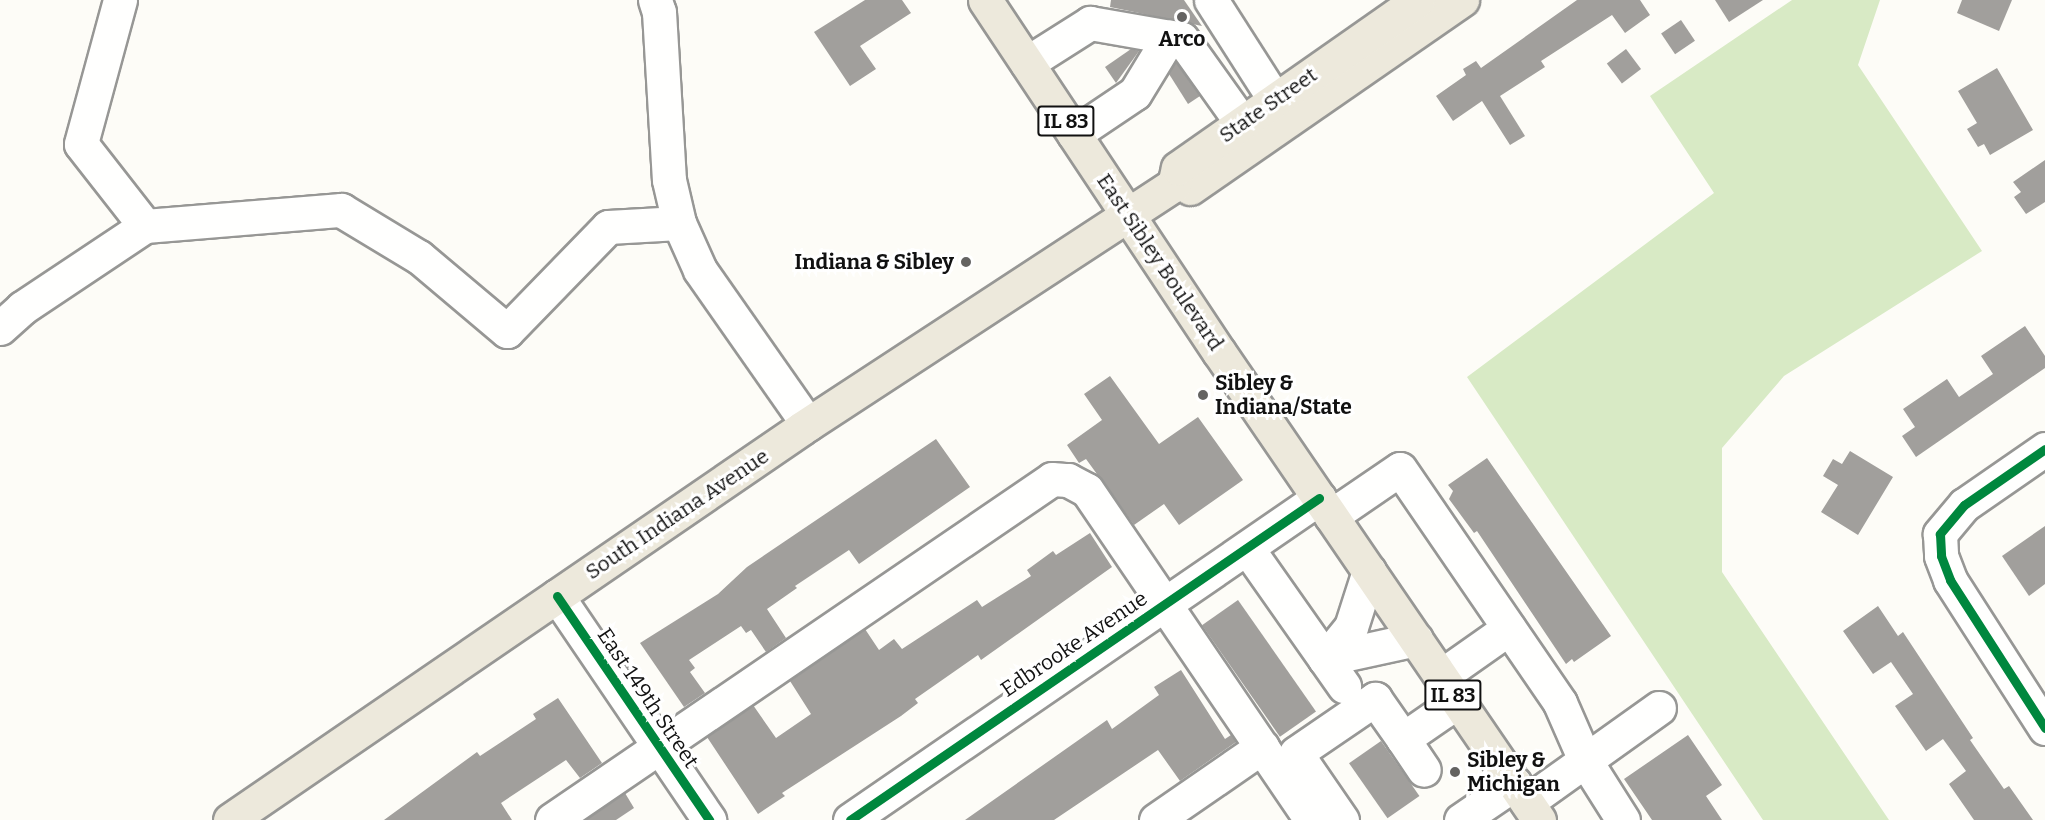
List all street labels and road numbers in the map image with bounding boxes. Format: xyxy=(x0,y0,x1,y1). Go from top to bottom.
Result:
street label: State Street xyxy=(1214,62,1322,148)
road number: IL 83 xyxy=(1036,104,1096,138)
street label: East Sibley Boulevard xyxy=(1092,169,1228,355)
street label: South Indiana Avenue xyxy=(581,443,773,585)
street label: Edbrooke Avenue xyxy=(996,586,1152,702)
street label: East 149th Street xyxy=(592,623,704,773)
road number: IL 83 xyxy=(1423,678,1483,712)

